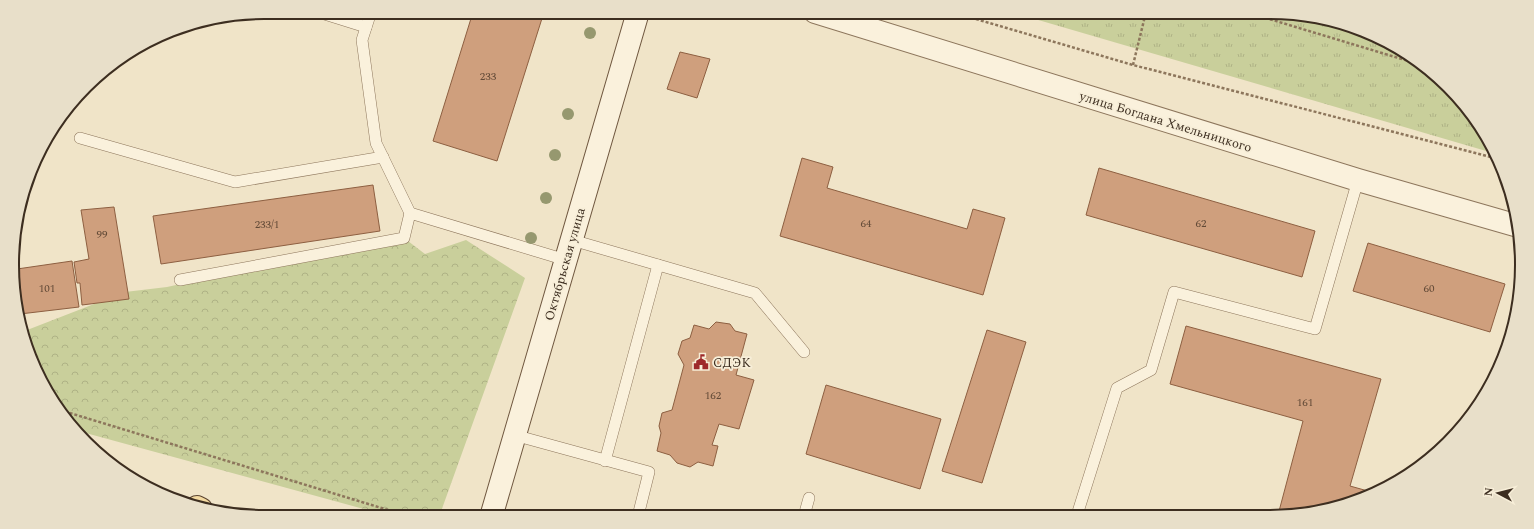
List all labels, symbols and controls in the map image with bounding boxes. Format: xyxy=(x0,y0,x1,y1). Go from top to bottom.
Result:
house number: 233 xyxy=(480,68,497,85)
street label: улица Богдана Хмельницкого xyxy=(1076,86,1254,158)
street label: Октябрьская улица xyxy=(539,205,591,323)
house number: 64 xyxy=(861,215,872,232)
house number: 62 xyxy=(1196,215,1207,232)
house number: 233/1 xyxy=(255,216,279,233)
house number: 99 xyxy=(97,226,108,243)
house number: 101 xyxy=(39,280,55,297)
house number: 60 xyxy=(1424,280,1435,297)
public building icon: СДЭК xyxy=(692,353,710,371)
place label: СДЭК xyxy=(713,353,751,373)
house number: 162 xyxy=(705,387,722,404)
house number: 161 xyxy=(1297,394,1313,411)
north arrow xyxy=(1478,473,1518,513)
text: N xyxy=(1480,486,1498,497)

